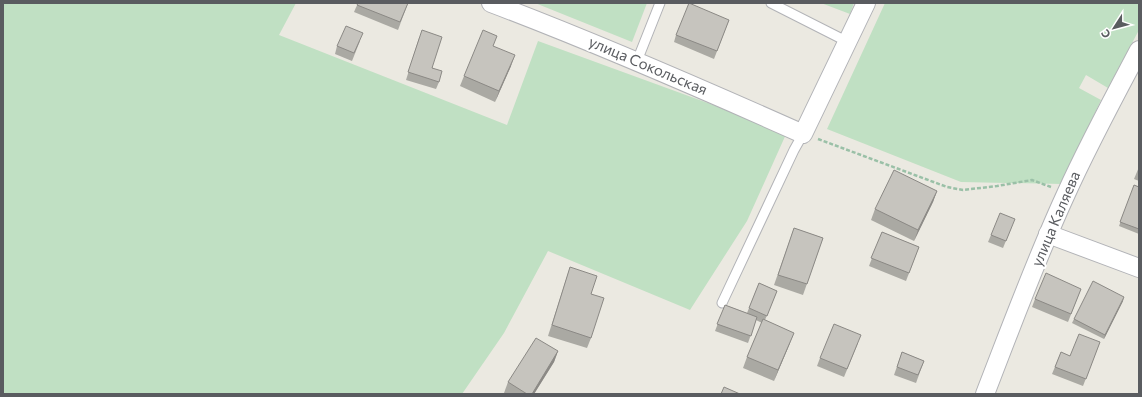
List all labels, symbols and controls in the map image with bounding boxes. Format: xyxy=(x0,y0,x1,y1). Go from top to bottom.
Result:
north arrow xyxy=(1094,8,1134,48)
text: С xyxy=(1098,27,1113,41)
street label: улица Сокольская xyxy=(586,32,710,98)
street label: улица Каляева xyxy=(1027,168,1083,269)

